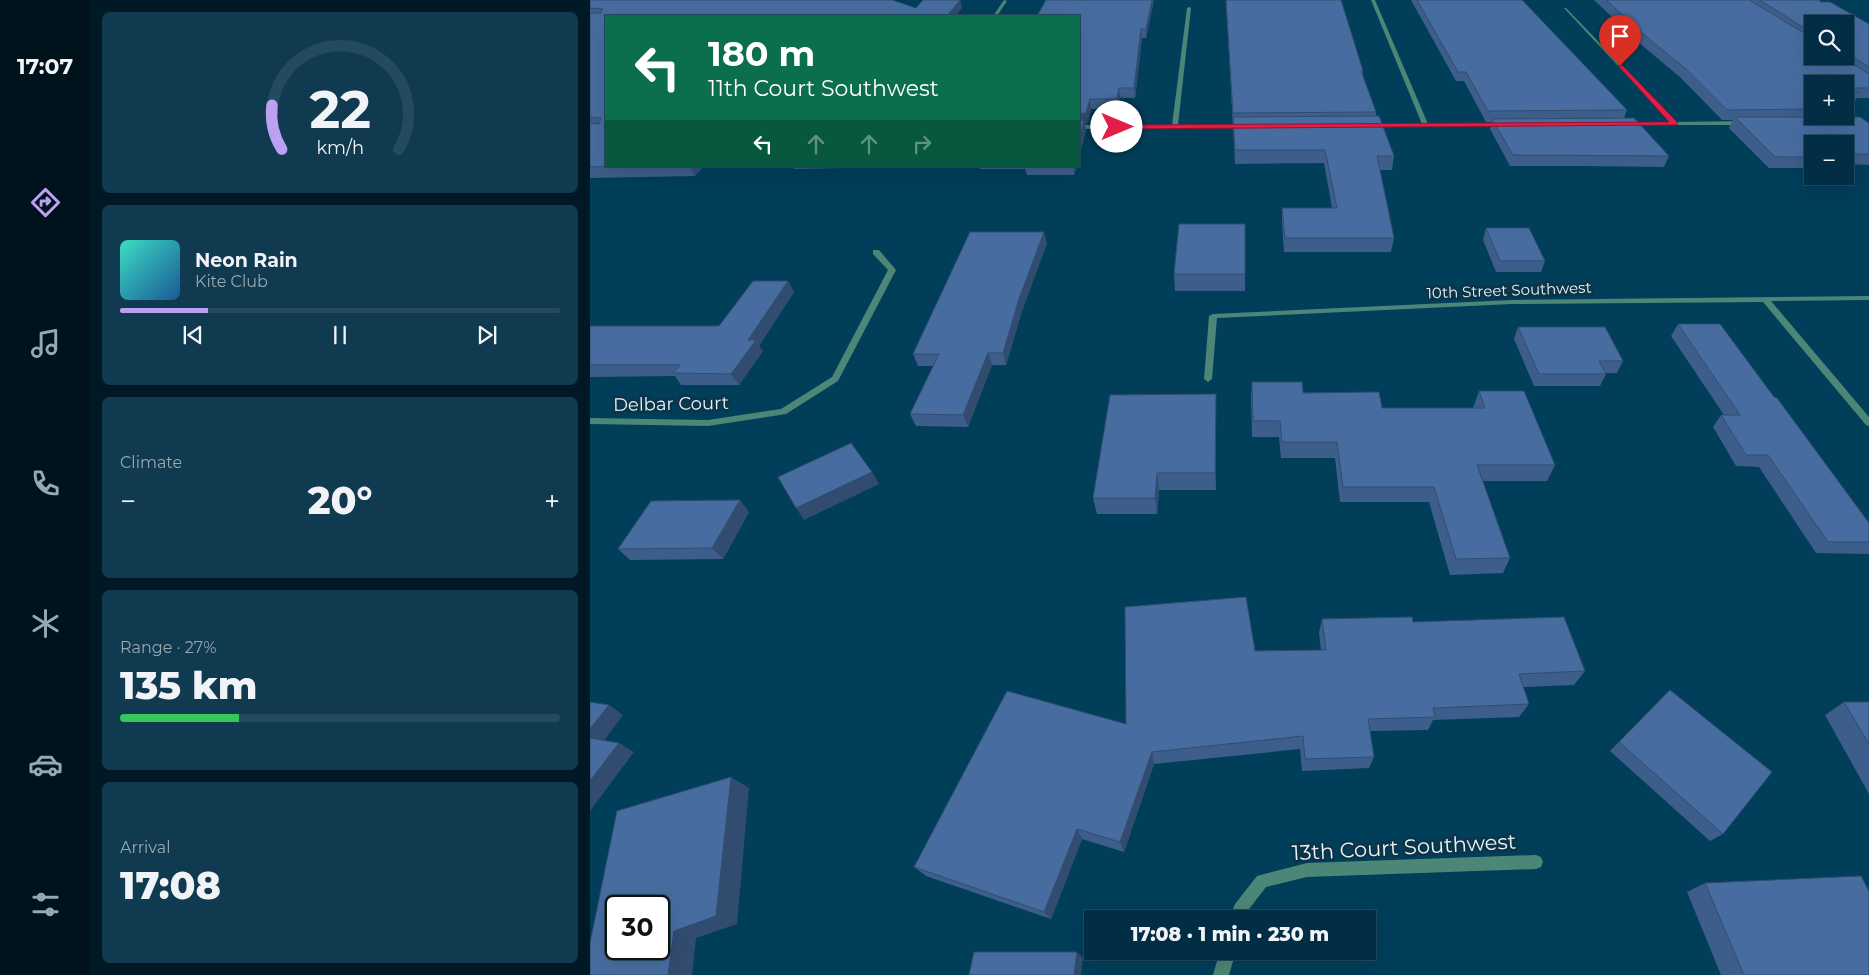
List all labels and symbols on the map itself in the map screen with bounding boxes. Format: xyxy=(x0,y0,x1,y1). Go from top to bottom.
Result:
pin xyxy=(1599,15,1641,66)
position arrow xyxy=(1090,100,1142,152)
street label: 10th Street Southwest xyxy=(1426,278,1592,302)
street label: Delbar Court xyxy=(613,392,729,416)
street label: 13th Court Southwest xyxy=(1291,829,1517,865)
speed limit sign: 30 xyxy=(605,895,670,960)

